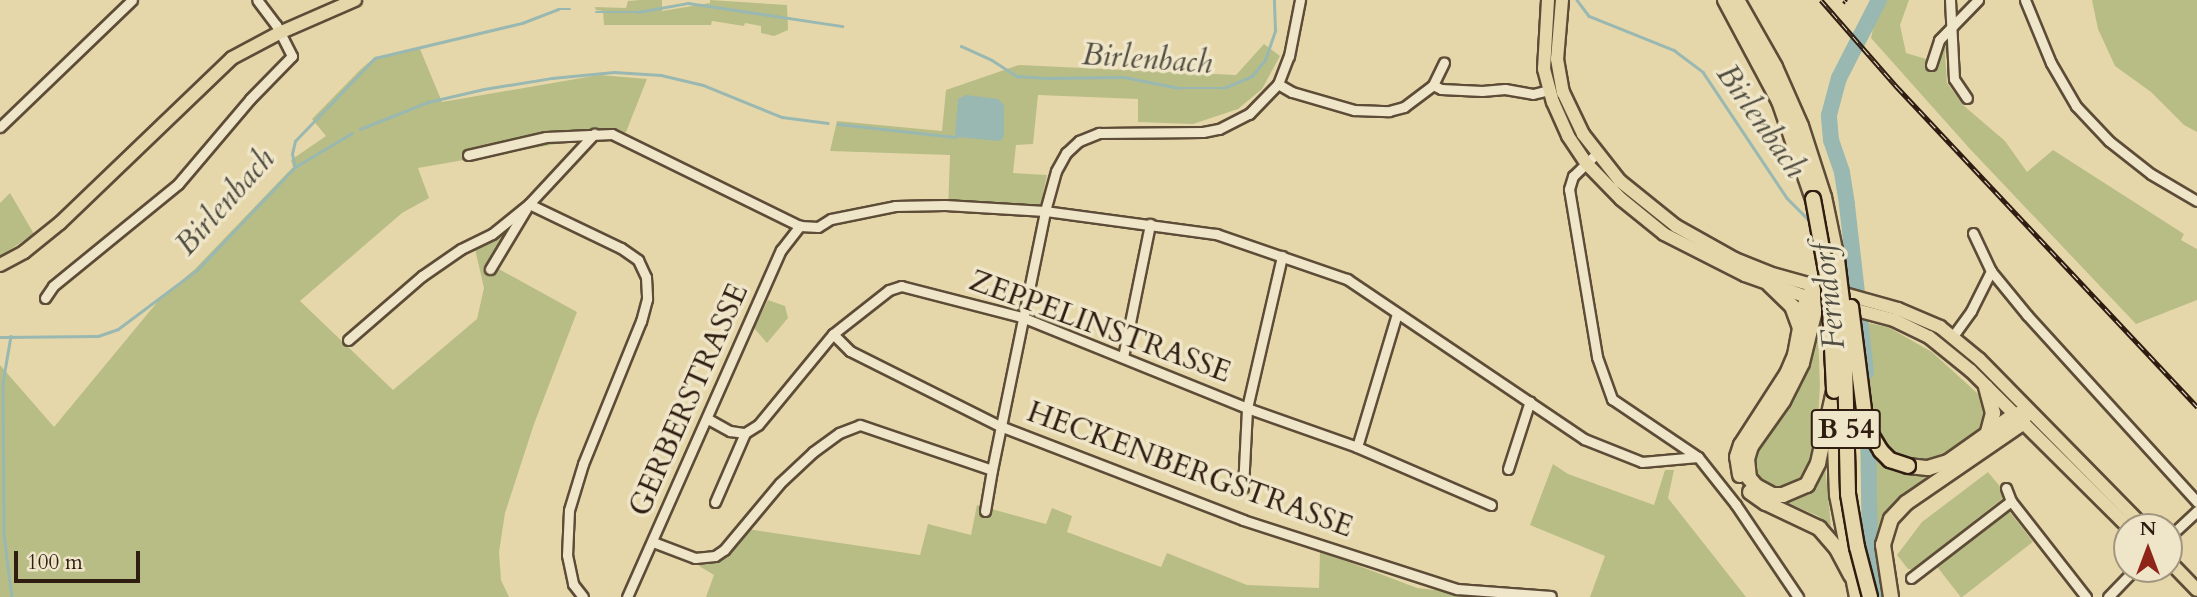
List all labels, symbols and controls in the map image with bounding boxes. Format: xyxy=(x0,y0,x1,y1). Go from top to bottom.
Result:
water label: Birlenbach xyxy=(1081,35,1213,83)
water label: Birlenbach xyxy=(1708,57,1814,185)
water label: Birlenbach xyxy=(167,141,283,263)
water label: Ferndorf xyxy=(1804,241,1854,351)
street label: ZEPPELINSTRASSE xyxy=(964,263,1236,391)
street label: GERBERSTRASSE xyxy=(622,278,756,522)
street label: HECKENBERGSTRASSE xyxy=(1022,394,1358,546)
road number: B 54 xyxy=(1809,404,1883,453)
north arrow xyxy=(2113,513,2183,583)
text: N xyxy=(2140,516,2156,542)
scale bar xyxy=(18,538,144,582)
text: 100 m xyxy=(27,548,83,577)

